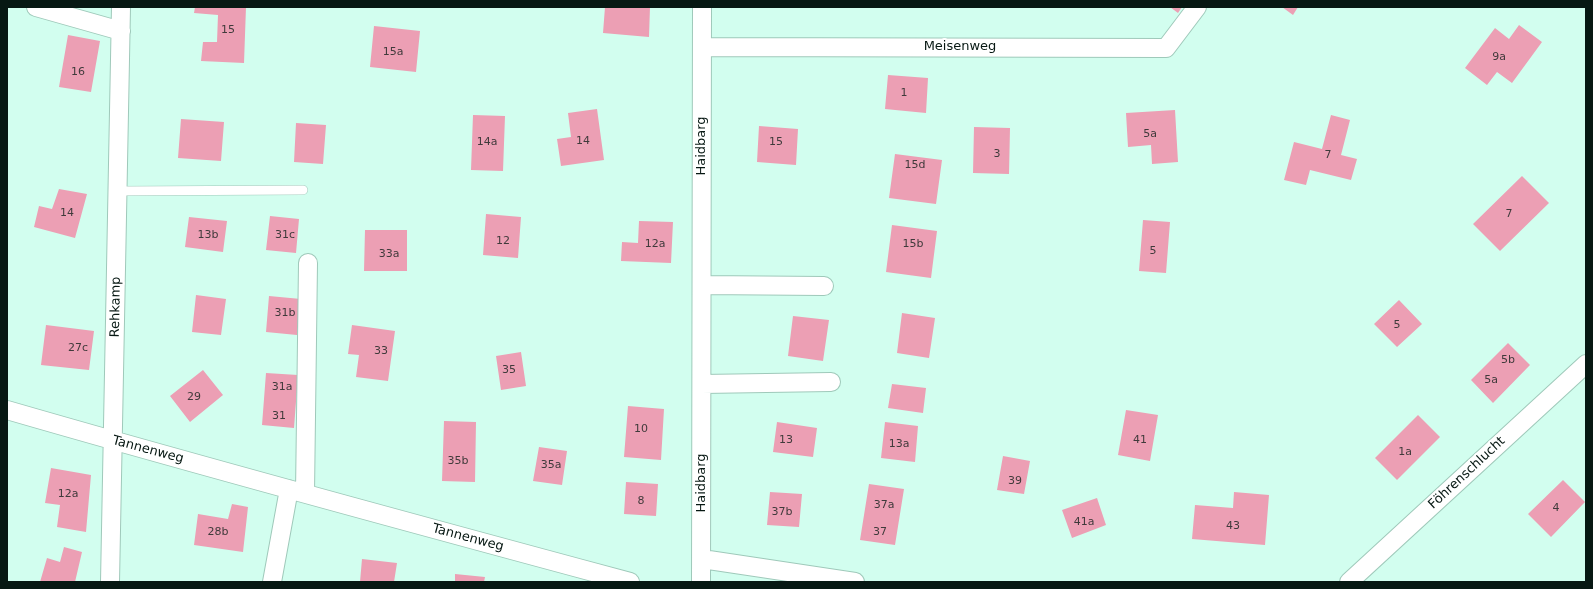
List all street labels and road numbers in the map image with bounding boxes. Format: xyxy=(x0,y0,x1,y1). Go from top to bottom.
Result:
street label: Meisenweg xyxy=(924,39,996,55)
street label: Haidbarg xyxy=(694,116,710,176)
street label: Rehkamp xyxy=(108,276,124,338)
street label: Tannenweg xyxy=(111,433,185,467)
street label: Föhrenschlucht xyxy=(1425,434,1509,512)
street label: Haidbarg xyxy=(694,453,710,513)
street label: Tannenweg xyxy=(431,521,505,555)

